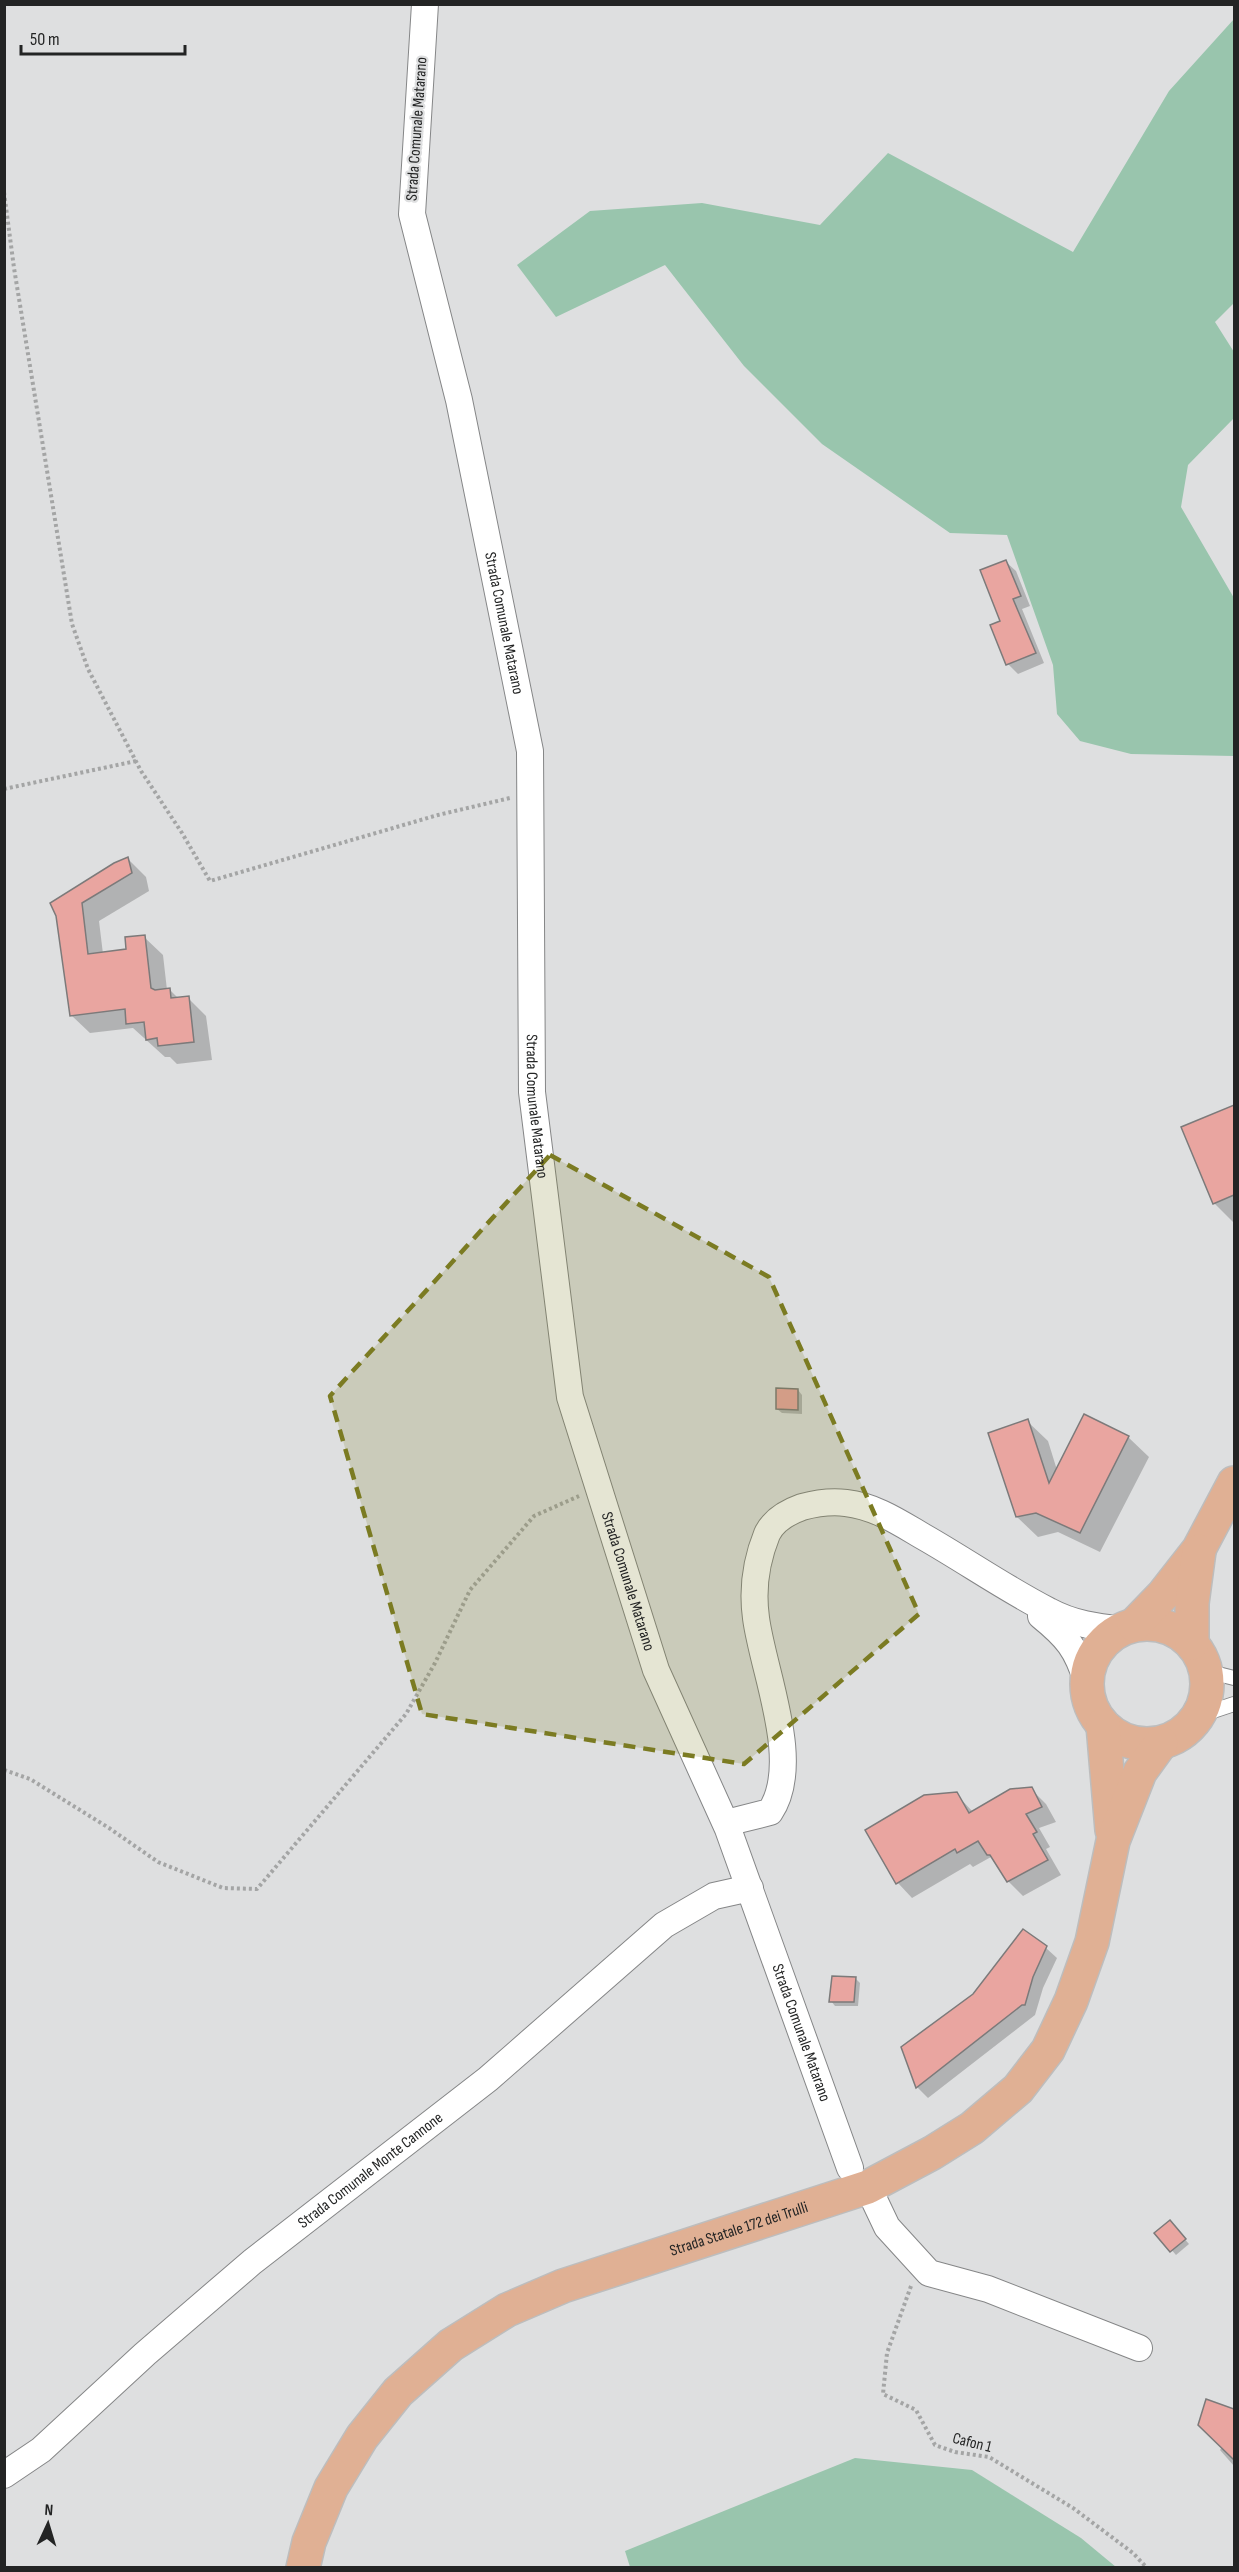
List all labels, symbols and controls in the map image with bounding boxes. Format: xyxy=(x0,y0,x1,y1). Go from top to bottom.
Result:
scale bar xyxy=(21,18,184,56)
text: 50 m xyxy=(30,29,60,50)
street label: Strada Comunale Matarano xyxy=(402,56,432,202)
street label: Strada Comunale Matarano xyxy=(481,550,528,696)
street label: Strada Comunale Matarano xyxy=(522,1034,552,1179)
street label: Strada Comunale Matarano xyxy=(597,1510,659,1653)
street label: Strada Comunale Matarano xyxy=(768,1961,835,2104)
street label: Strada Comunale Monte Cannone xyxy=(294,2108,447,2232)
street label: Strada Statale 172 dei Trulli xyxy=(667,2198,810,2260)
street label: Cafon 1 xyxy=(951,2429,994,2457)
north arrow xyxy=(18,2494,78,2554)
text: N xyxy=(44,2501,54,2520)

